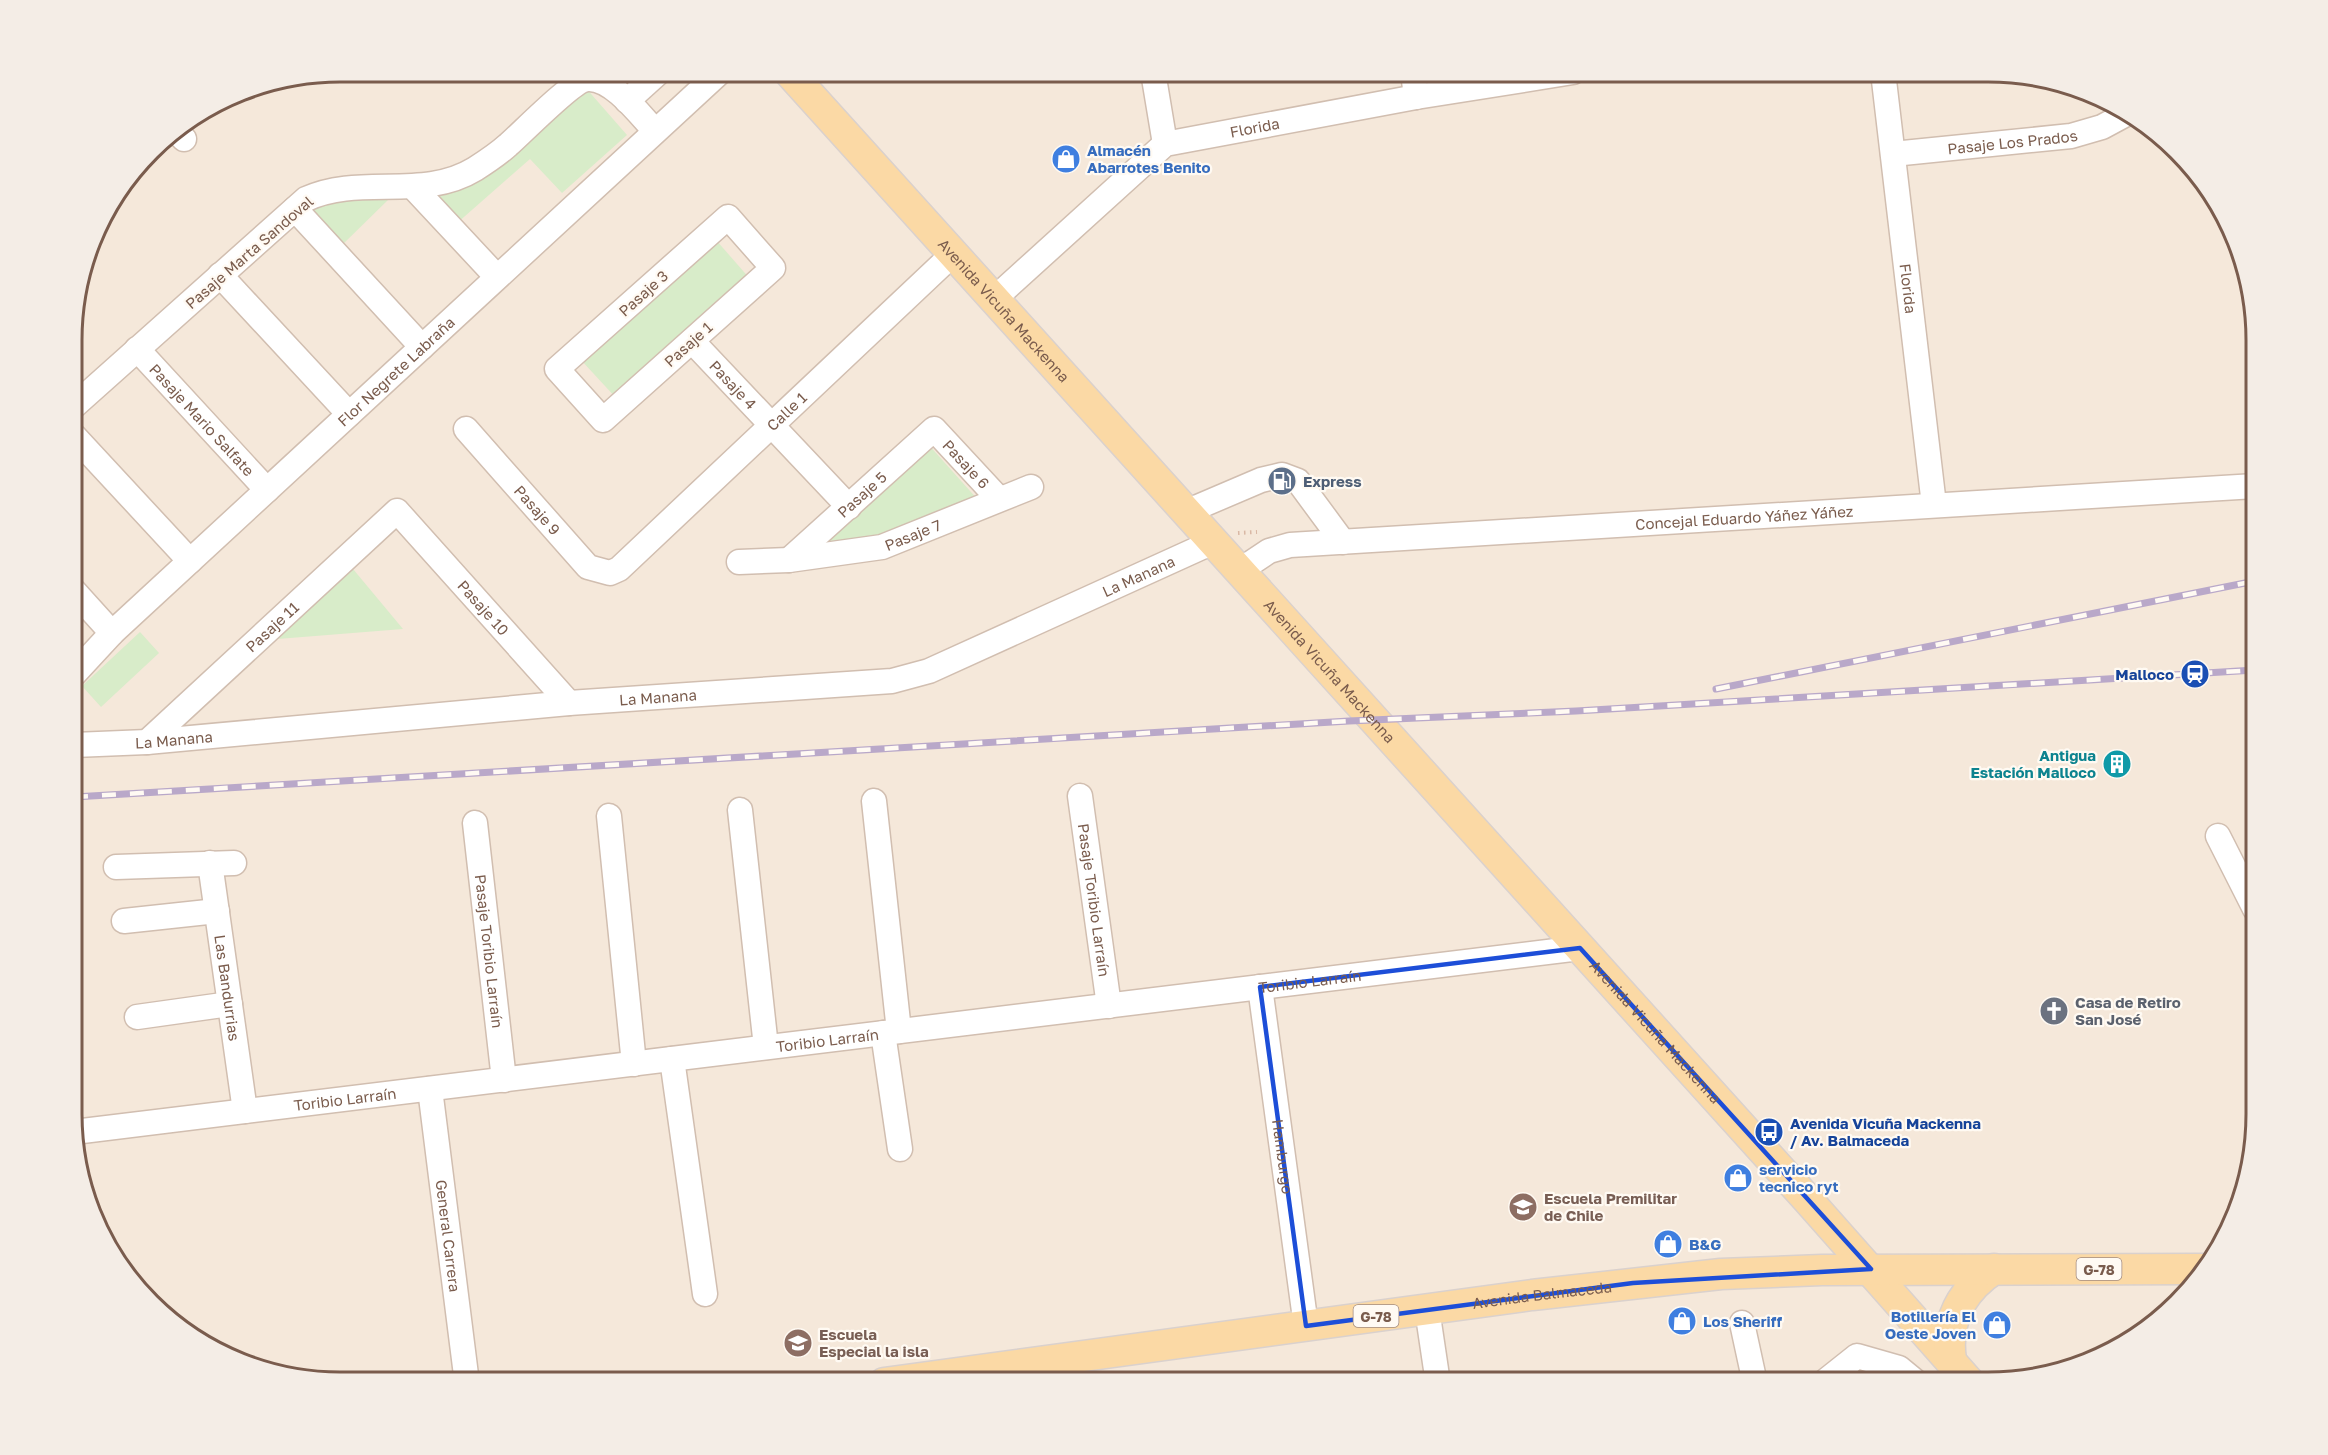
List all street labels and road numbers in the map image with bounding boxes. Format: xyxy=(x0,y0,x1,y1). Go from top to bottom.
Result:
street label: Florida xyxy=(1228,114,1281,141)
street label: Pasaje Los Prados xyxy=(1947,126,2080,157)
street label: Pasaje Marta Sandoval xyxy=(181,192,317,312)
street label: Avenida Vicuña Mackenna xyxy=(935,235,1074,386)
street label: Florida xyxy=(1897,263,1920,314)
street label: Pasaje 3 xyxy=(615,266,671,320)
street label: Flor Negrete Labraña xyxy=(334,313,458,430)
street label: Pasaje 1 xyxy=(660,318,716,370)
street label: Pasaje 4 xyxy=(706,357,760,413)
street label: Pasaje Mario Salfate xyxy=(146,360,258,480)
street label: Calle 1 xyxy=(763,388,810,434)
street label: Pasaje 6 xyxy=(939,436,993,492)
street label: Pasaje 5 xyxy=(833,468,890,521)
street label: Pasaje 9 xyxy=(511,481,564,538)
street label: Concejal Eduardo Yáñez Yáñez xyxy=(1635,502,1854,533)
street label: Pasaje 7 xyxy=(882,515,943,554)
street label: La Manana xyxy=(1099,552,1178,600)
street label: Pasaje 10 xyxy=(454,576,513,639)
street label: Avenida Vicuña Mackenna xyxy=(1261,595,1399,746)
street label: Pasaje 11 xyxy=(242,598,302,656)
street label: La Manana xyxy=(619,685,697,709)
street label: La Manana xyxy=(135,727,213,751)
street label: Pasaje Toribio Larraín xyxy=(1075,822,1114,978)
street label: Pasaje Toribio Larraín xyxy=(472,873,507,1029)
street label: Las Bandurrias xyxy=(211,933,244,1042)
street label: Avenida Vicuña Mackenna xyxy=(1586,956,1725,1107)
street label: Toribio Larraín xyxy=(1257,966,1362,996)
street label: Toribio Larraín xyxy=(775,1025,880,1055)
street label: Toribio Larraín xyxy=(293,1084,397,1114)
street label: Hamburgo xyxy=(1269,1118,1297,1195)
street label: General Carrera xyxy=(432,1179,464,1293)
road number: G-78 xyxy=(2076,1258,2122,1280)
street label: Avenida Balmaceda xyxy=(1471,1277,1613,1312)
road number: G-78 xyxy=(1354,1305,1398,1327)

